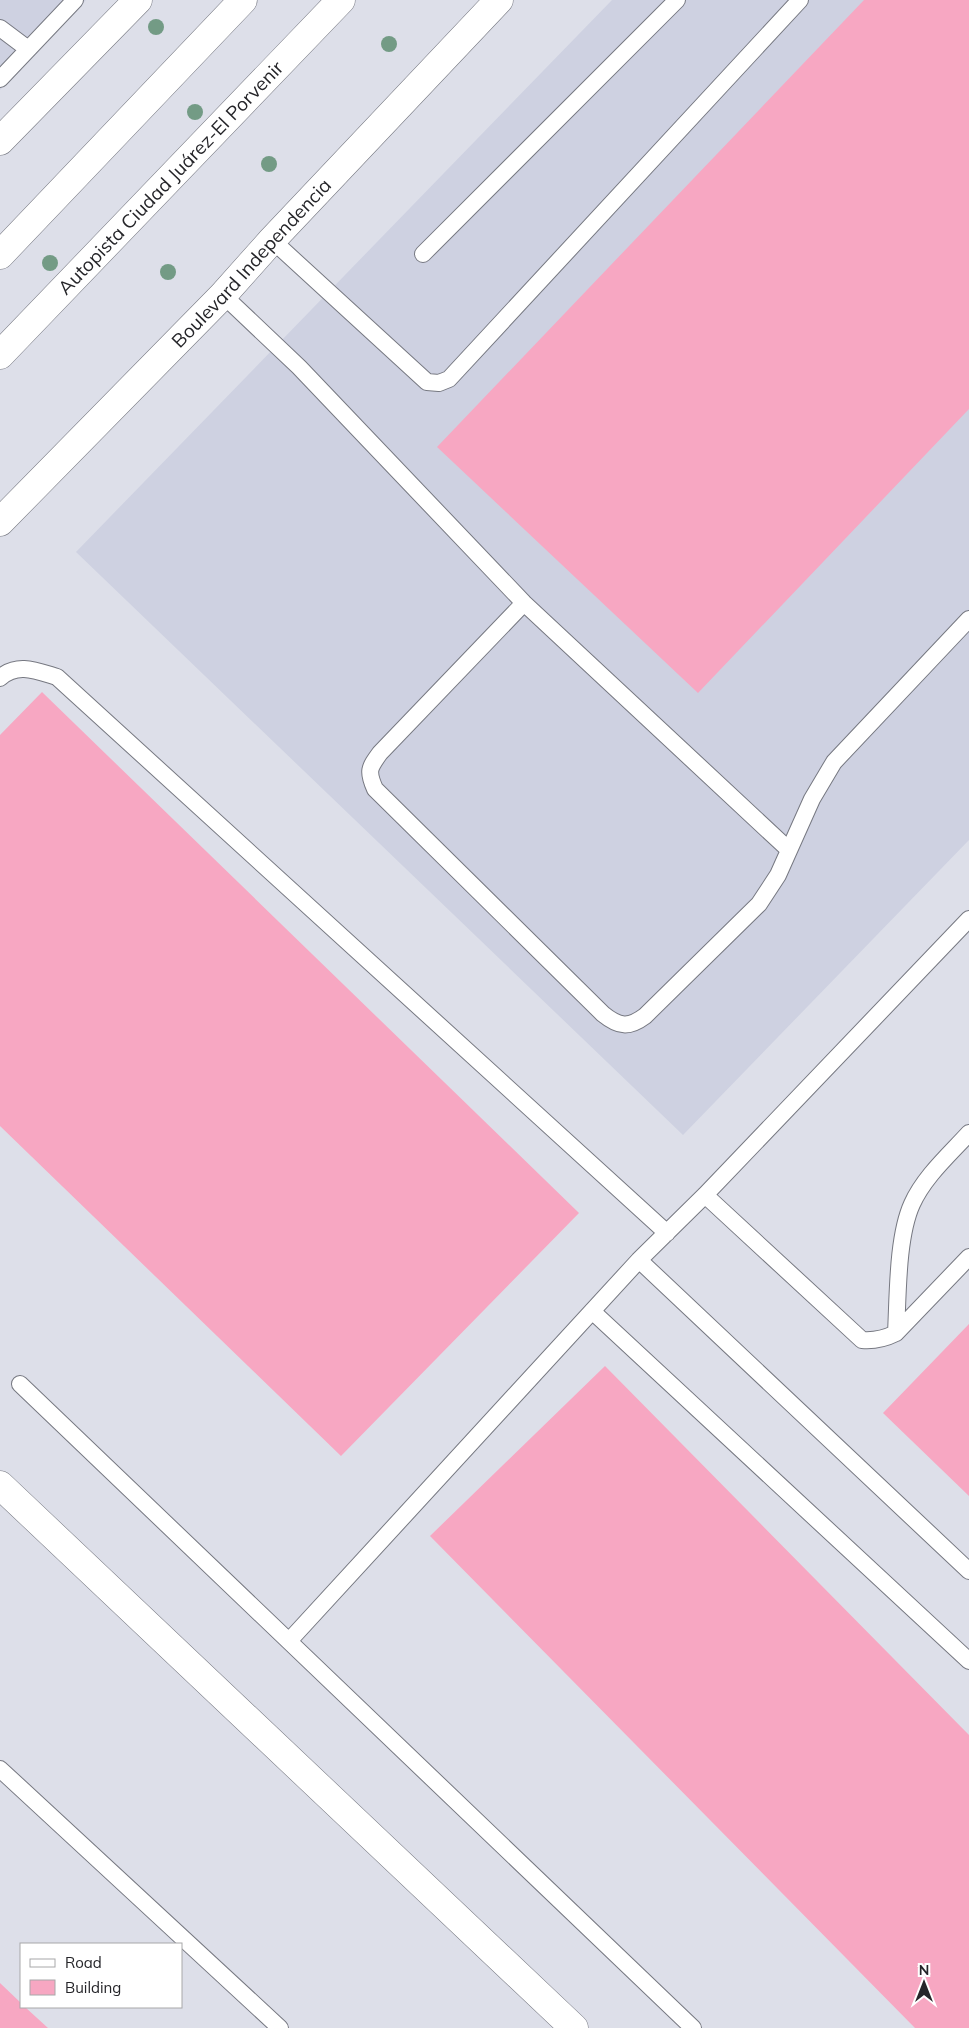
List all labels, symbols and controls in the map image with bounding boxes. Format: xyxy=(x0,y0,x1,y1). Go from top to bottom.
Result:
street label: Autopista Ciudad Juárez-El Porvenir xyxy=(53,56,288,300)
street label: Boulevard Independencia xyxy=(166,173,336,352)
legend xyxy=(20,1943,182,2008)
text: Road xyxy=(65,1953,102,1972)
north arrow xyxy=(899,1958,949,2008)
text: N xyxy=(919,1961,929,1979)
text: Building xyxy=(65,1978,121,1997)

